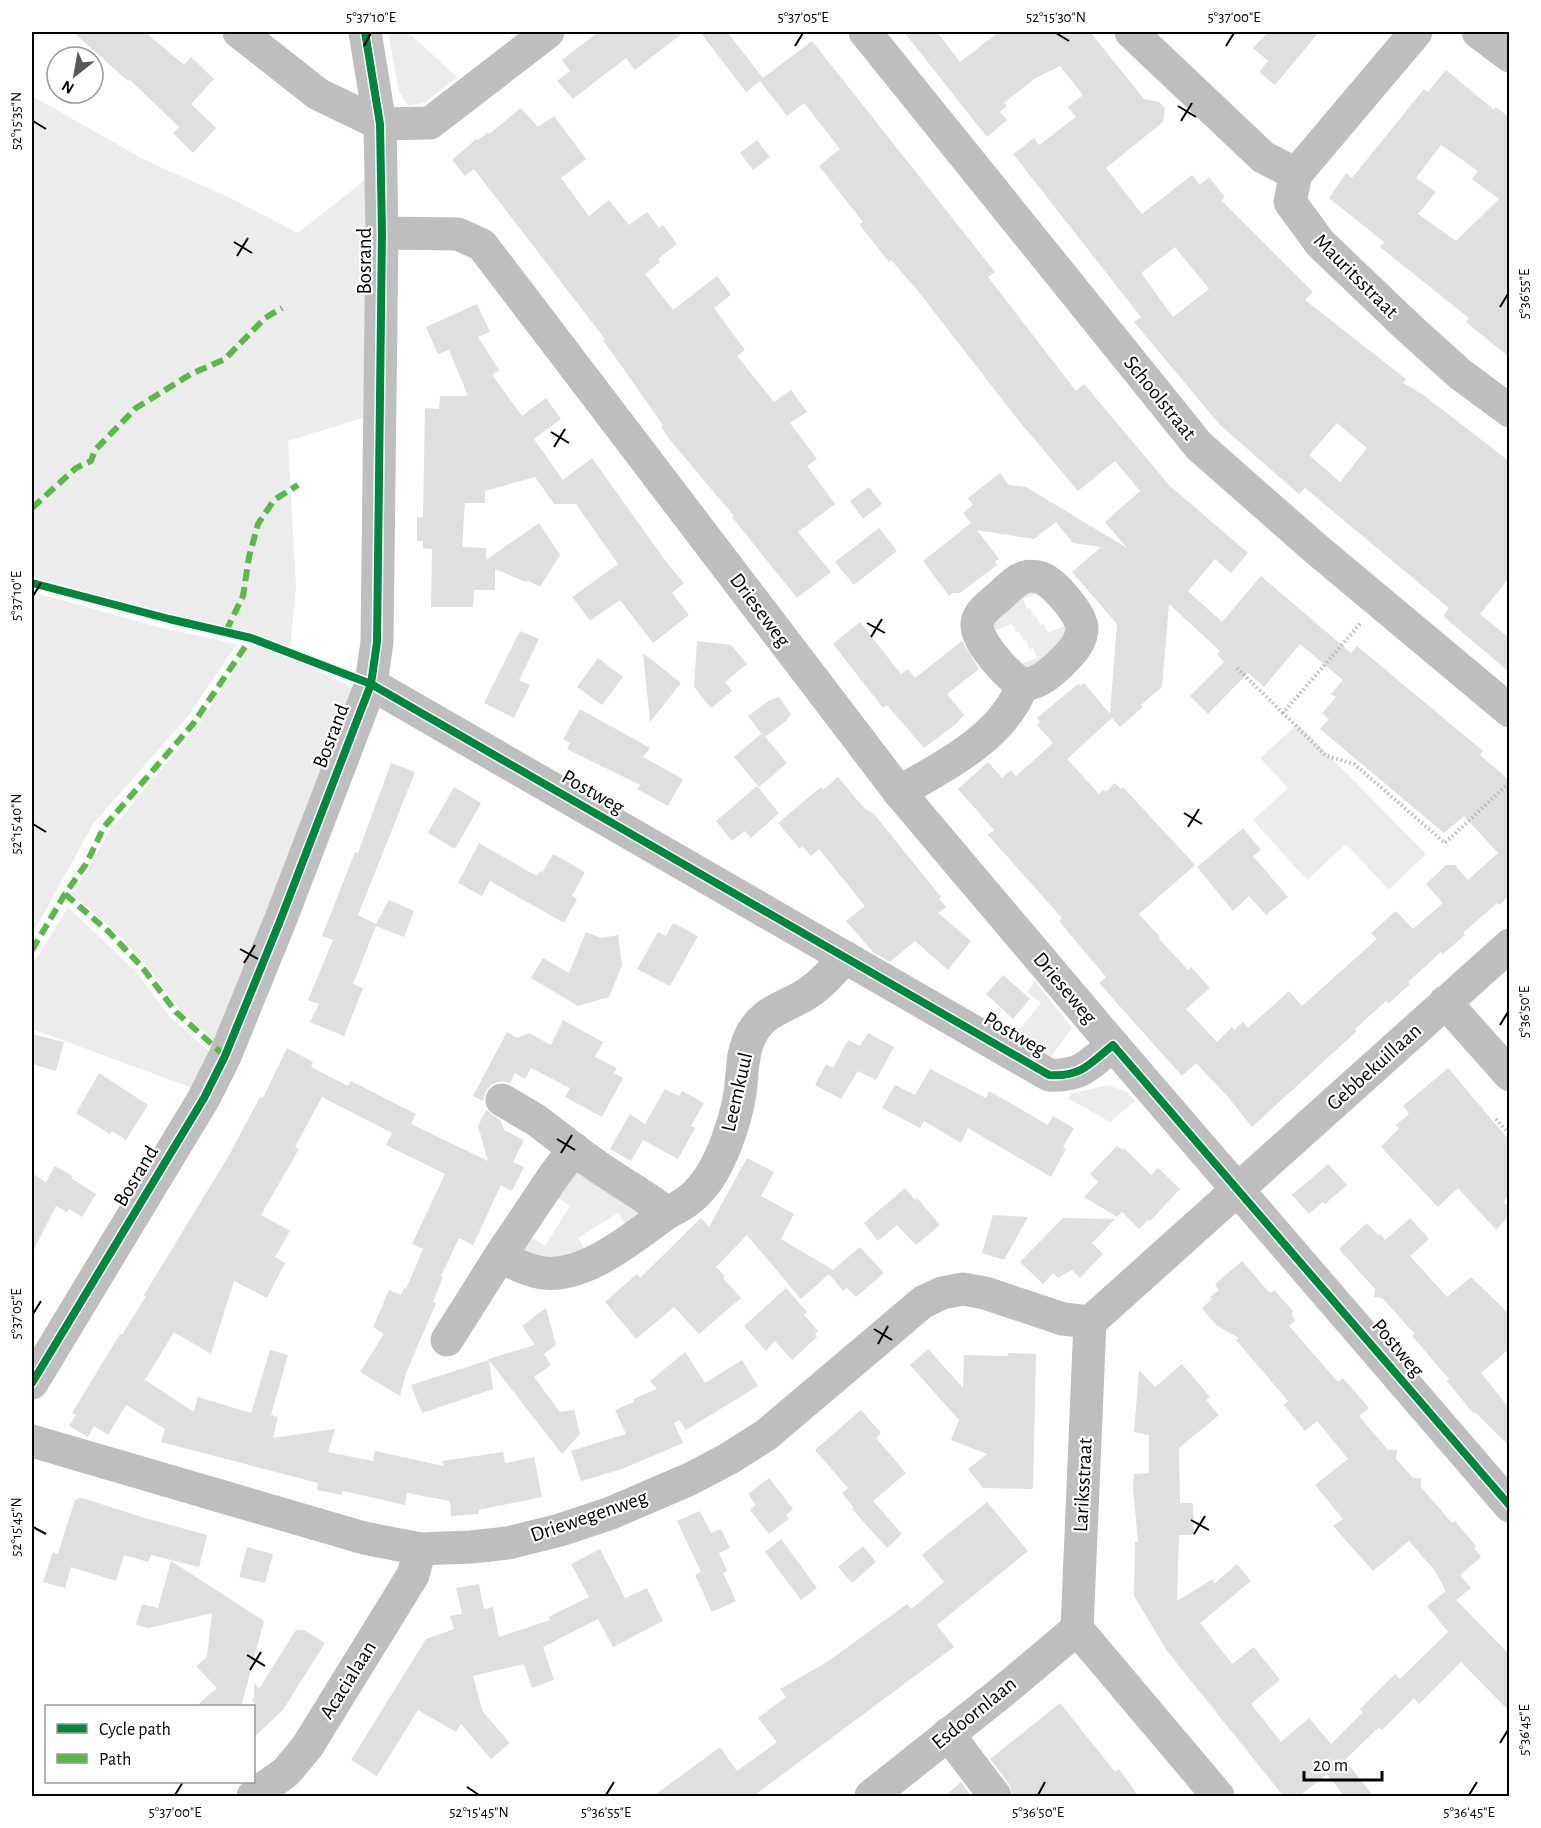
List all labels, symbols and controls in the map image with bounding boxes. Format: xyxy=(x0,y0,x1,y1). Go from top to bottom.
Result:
text: 5°37'10"E xyxy=(346,10,396,25)
text: 5°37'05"E xyxy=(777,10,829,25)
text: 52°15'30"N xyxy=(1026,10,1086,25)
text: 5°37'00"E xyxy=(1208,10,1260,25)
north arrow xyxy=(45,45,105,105)
text: N xyxy=(59,77,77,97)
text: 52°15'35"N xyxy=(9,92,24,150)
street label: Bosrand xyxy=(354,227,375,294)
street label: Mauritsstraat xyxy=(1310,230,1403,323)
text: 5°36'55"E xyxy=(1517,269,1532,319)
street label: Schoolstraat xyxy=(1120,352,1200,444)
street label: Drieseweg xyxy=(726,569,795,651)
text: 5°37'10"E xyxy=(9,571,24,621)
street label: Bosrand xyxy=(309,701,353,771)
street label: Postweg xyxy=(558,766,629,819)
text: 52°15'40"N xyxy=(9,794,24,855)
street label: Drieseweg xyxy=(1029,948,1101,1028)
text: 5°36'50"E xyxy=(1517,986,1532,1038)
street label: Postweg xyxy=(980,1008,1051,1061)
street label: Gebbekuillaan xyxy=(1323,1019,1425,1115)
street label: Leemkuul xyxy=(718,1050,756,1134)
street label: Bosrand xyxy=(110,1142,162,1210)
text: 5°37'05"E xyxy=(9,1288,24,1340)
street label: Postweg xyxy=(1368,1315,1429,1382)
street label: Lariksstraat xyxy=(1070,1437,1096,1533)
street label: Driewegenweg xyxy=(528,1486,651,1546)
text: 52°15'45"N xyxy=(9,1497,24,1557)
street label: Acacialaan xyxy=(316,1637,380,1723)
street label: Esdoornlaan xyxy=(928,1673,1020,1753)
text: 5°36'45"E xyxy=(1517,1704,1532,1756)
legend xyxy=(45,1705,255,1783)
text: Cycle path xyxy=(99,1721,171,1739)
scale bar xyxy=(1304,1744,1382,1782)
text: Path xyxy=(99,1751,131,1769)
text: 20 m xyxy=(1313,1757,1348,1775)
text: 5°37'00"E xyxy=(149,1805,201,1820)
text: 52°15'45"N xyxy=(449,1805,509,1820)
text: 5°36'55"E xyxy=(581,1805,631,1820)
text: 5°36'50"E xyxy=(1012,1805,1064,1820)
text: 5°36'45"E xyxy=(1443,1805,1495,1820)

